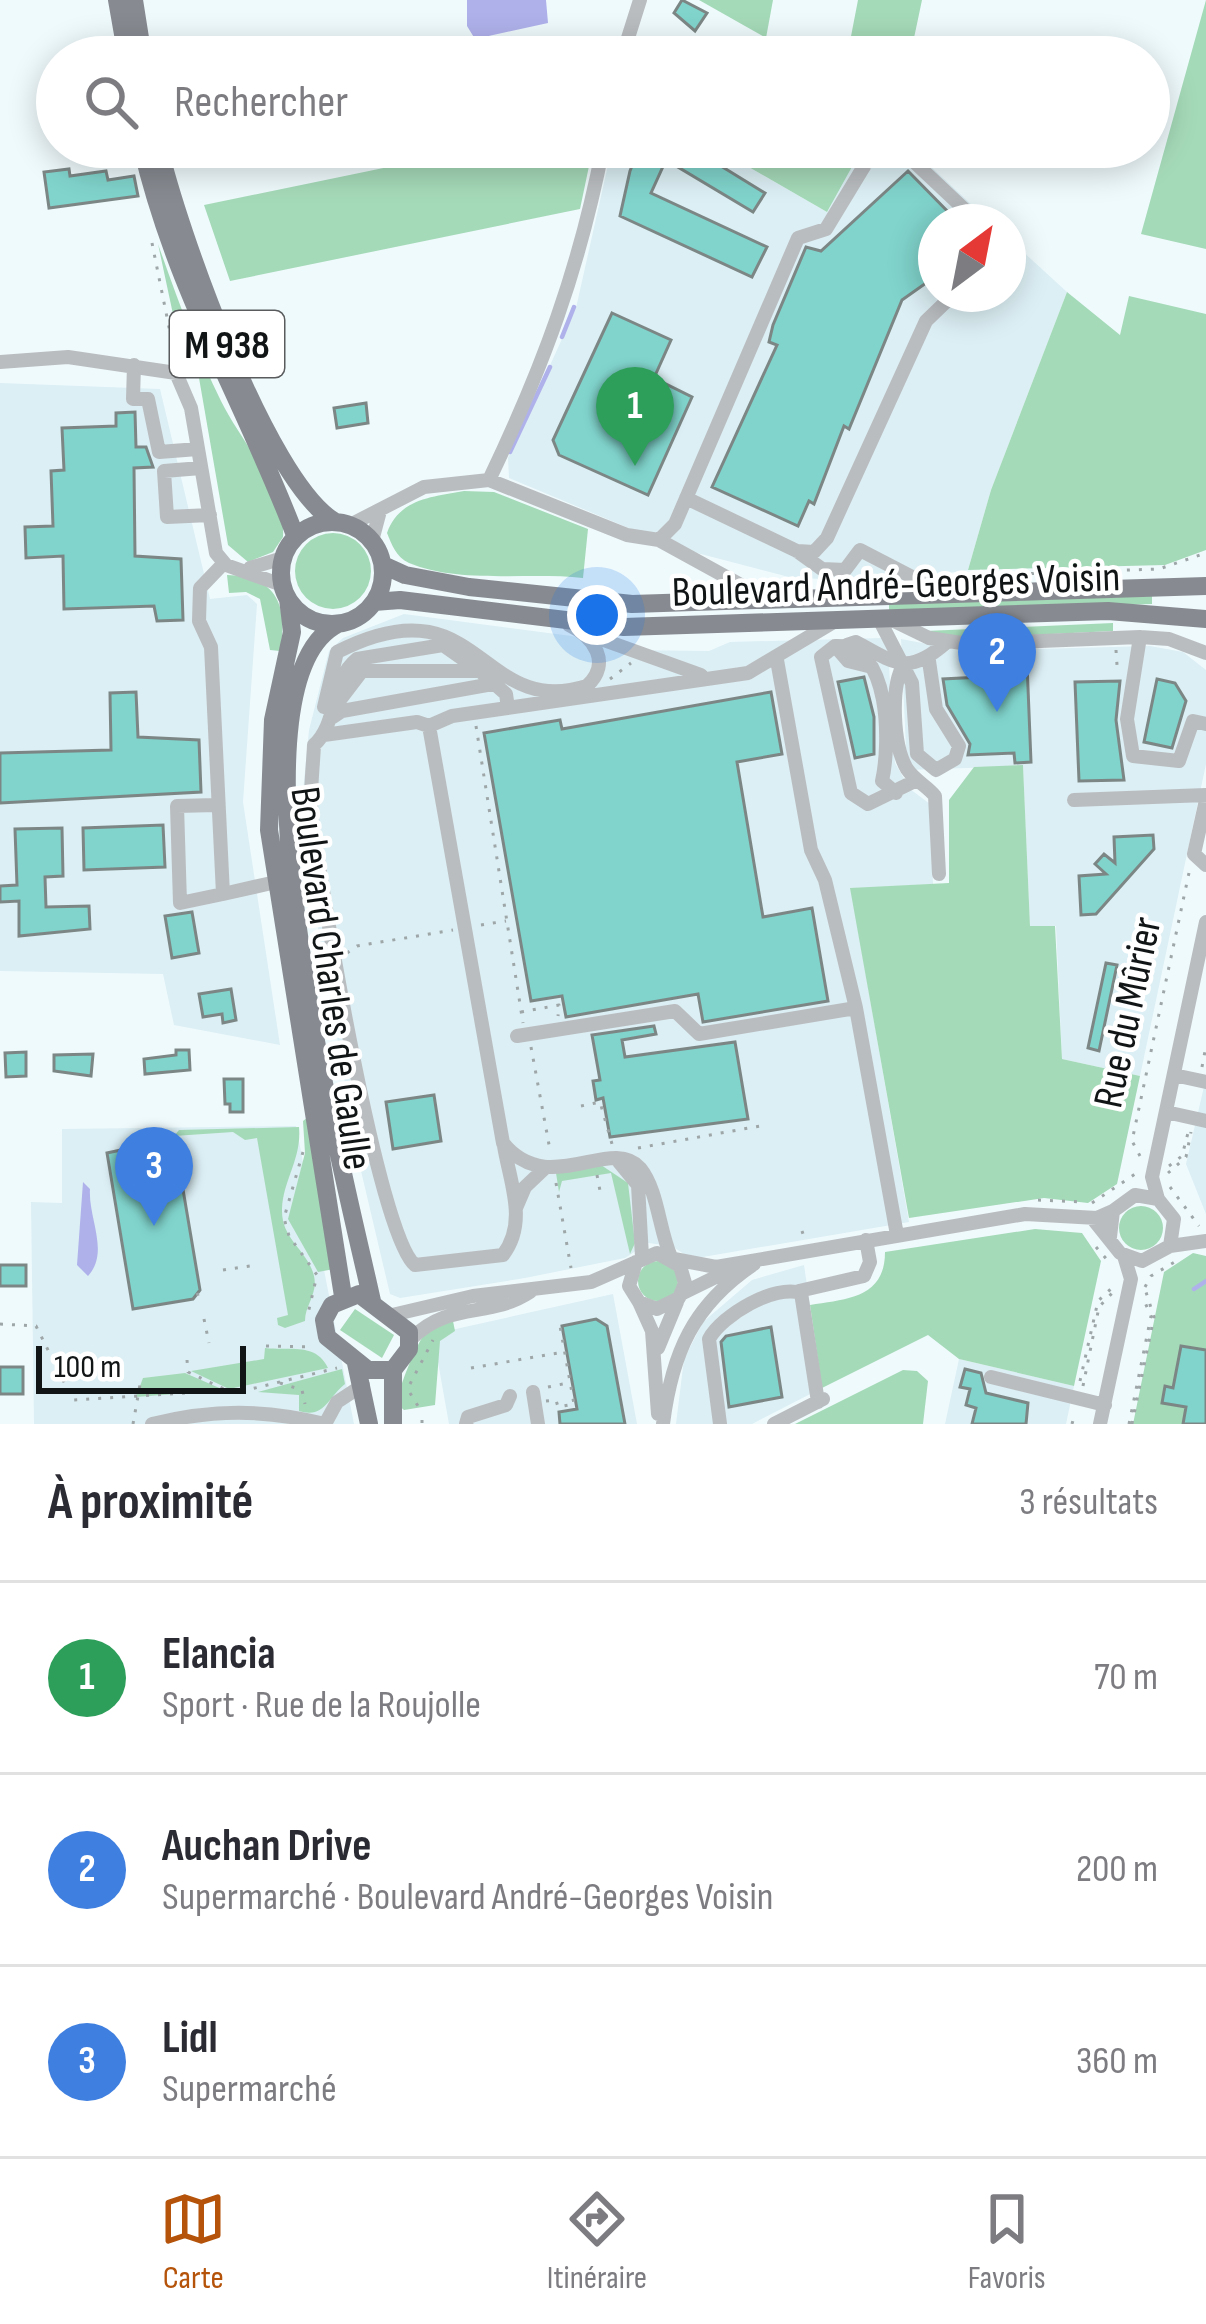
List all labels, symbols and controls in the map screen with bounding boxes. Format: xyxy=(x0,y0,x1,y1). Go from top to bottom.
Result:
search box xyxy=(36,36,1170,168)
icon: search xyxy=(78,69,144,135)
text: Rechercher xyxy=(174,75,348,130)
north arrow xyxy=(918,204,1026,312)
road number: M 938 xyxy=(170,311,284,377)
pin: 1 xyxy=(596,367,674,466)
street label: Boulevard André-Georges Voisin xyxy=(671,552,1121,619)
your location xyxy=(567,585,627,645)
pin: 2 xyxy=(958,613,1036,712)
street label: Boulevard Charles de Gaulle xyxy=(278,783,383,1173)
street label: Rue du Mûrier xyxy=(1083,913,1174,1113)
pin: 3 xyxy=(115,1127,193,1226)
scale bar xyxy=(36,1340,246,1393)
text: 100 m xyxy=(54,1347,121,1387)
text: À proximité xyxy=(48,1472,253,1533)
text: 3 résultats xyxy=(1019,1479,1158,1526)
text: Elancia xyxy=(162,1627,276,1682)
text: 1 xyxy=(79,1654,95,1701)
text: 70 m xyxy=(1094,1654,1158,1701)
text: Sport · Rue de la Roujolle xyxy=(162,1682,481,1729)
text: Auchan Drive xyxy=(162,1819,371,1874)
text: 2 xyxy=(78,1846,96,1893)
text: 200 m xyxy=(1076,1846,1158,1893)
text: Supermarché · Boulevard André-Georges Voisin xyxy=(162,1874,773,1921)
text: Lidl xyxy=(162,2011,218,2066)
text: 3 xyxy=(78,2038,96,2085)
text: 360 m xyxy=(1076,2038,1158,2085)
text: Supermarché xyxy=(162,2066,337,2113)
tab: Carte xyxy=(160,2186,226,2298)
tab: Itinéraire xyxy=(547,2186,647,2298)
tab: Favoris xyxy=(968,2186,1046,2298)

